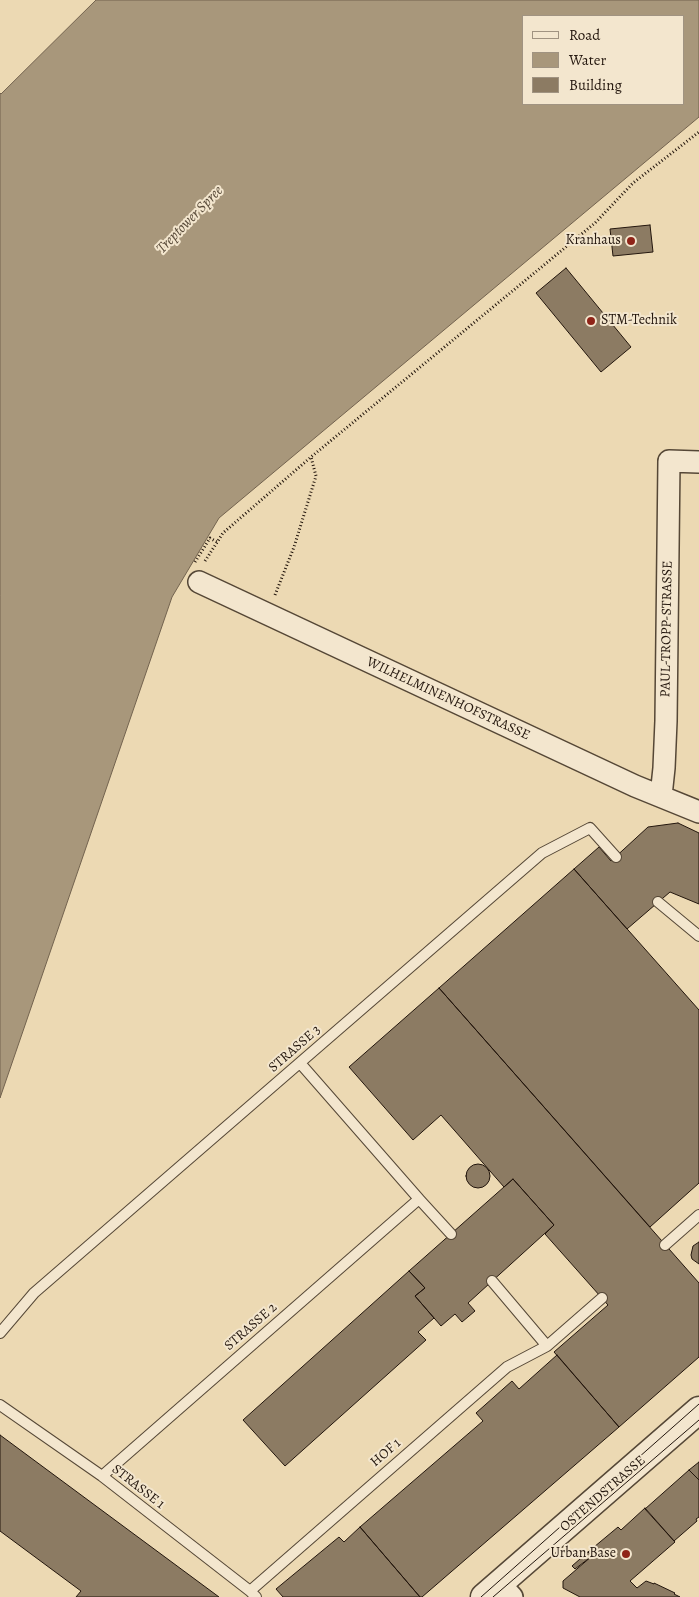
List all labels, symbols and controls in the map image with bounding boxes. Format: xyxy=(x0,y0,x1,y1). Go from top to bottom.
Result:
legend xyxy=(522,15,684,105)
text: Road xyxy=(569,25,600,45)
text: Water xyxy=(569,50,606,70)
text: Building xyxy=(569,75,622,95)
water label: Treptower Spree xyxy=(153,182,227,258)
place label: Kranhaus xyxy=(566,233,621,249)
marker: Kranhaus xyxy=(625,235,637,247)
place label: STM-Technik xyxy=(601,313,677,329)
marker: STM-Technik xyxy=(585,315,597,327)
street label: PAUL-TROPP-STRASSE xyxy=(657,560,677,698)
street label: WILHELMINENHOFSTRASSE xyxy=(364,654,532,744)
street label: STRASSE 3 xyxy=(266,1022,324,1076)
street label: STRASSE 2 xyxy=(221,1300,281,1354)
street label: HOF 1 xyxy=(367,1435,405,1471)
street label: OSTENDSTRASSE xyxy=(557,1452,649,1536)
street label: STRASSE 1 xyxy=(108,1461,168,1513)
place label: Urban Base xyxy=(551,1546,616,1562)
marker: Urban Base xyxy=(620,1548,632,1560)

